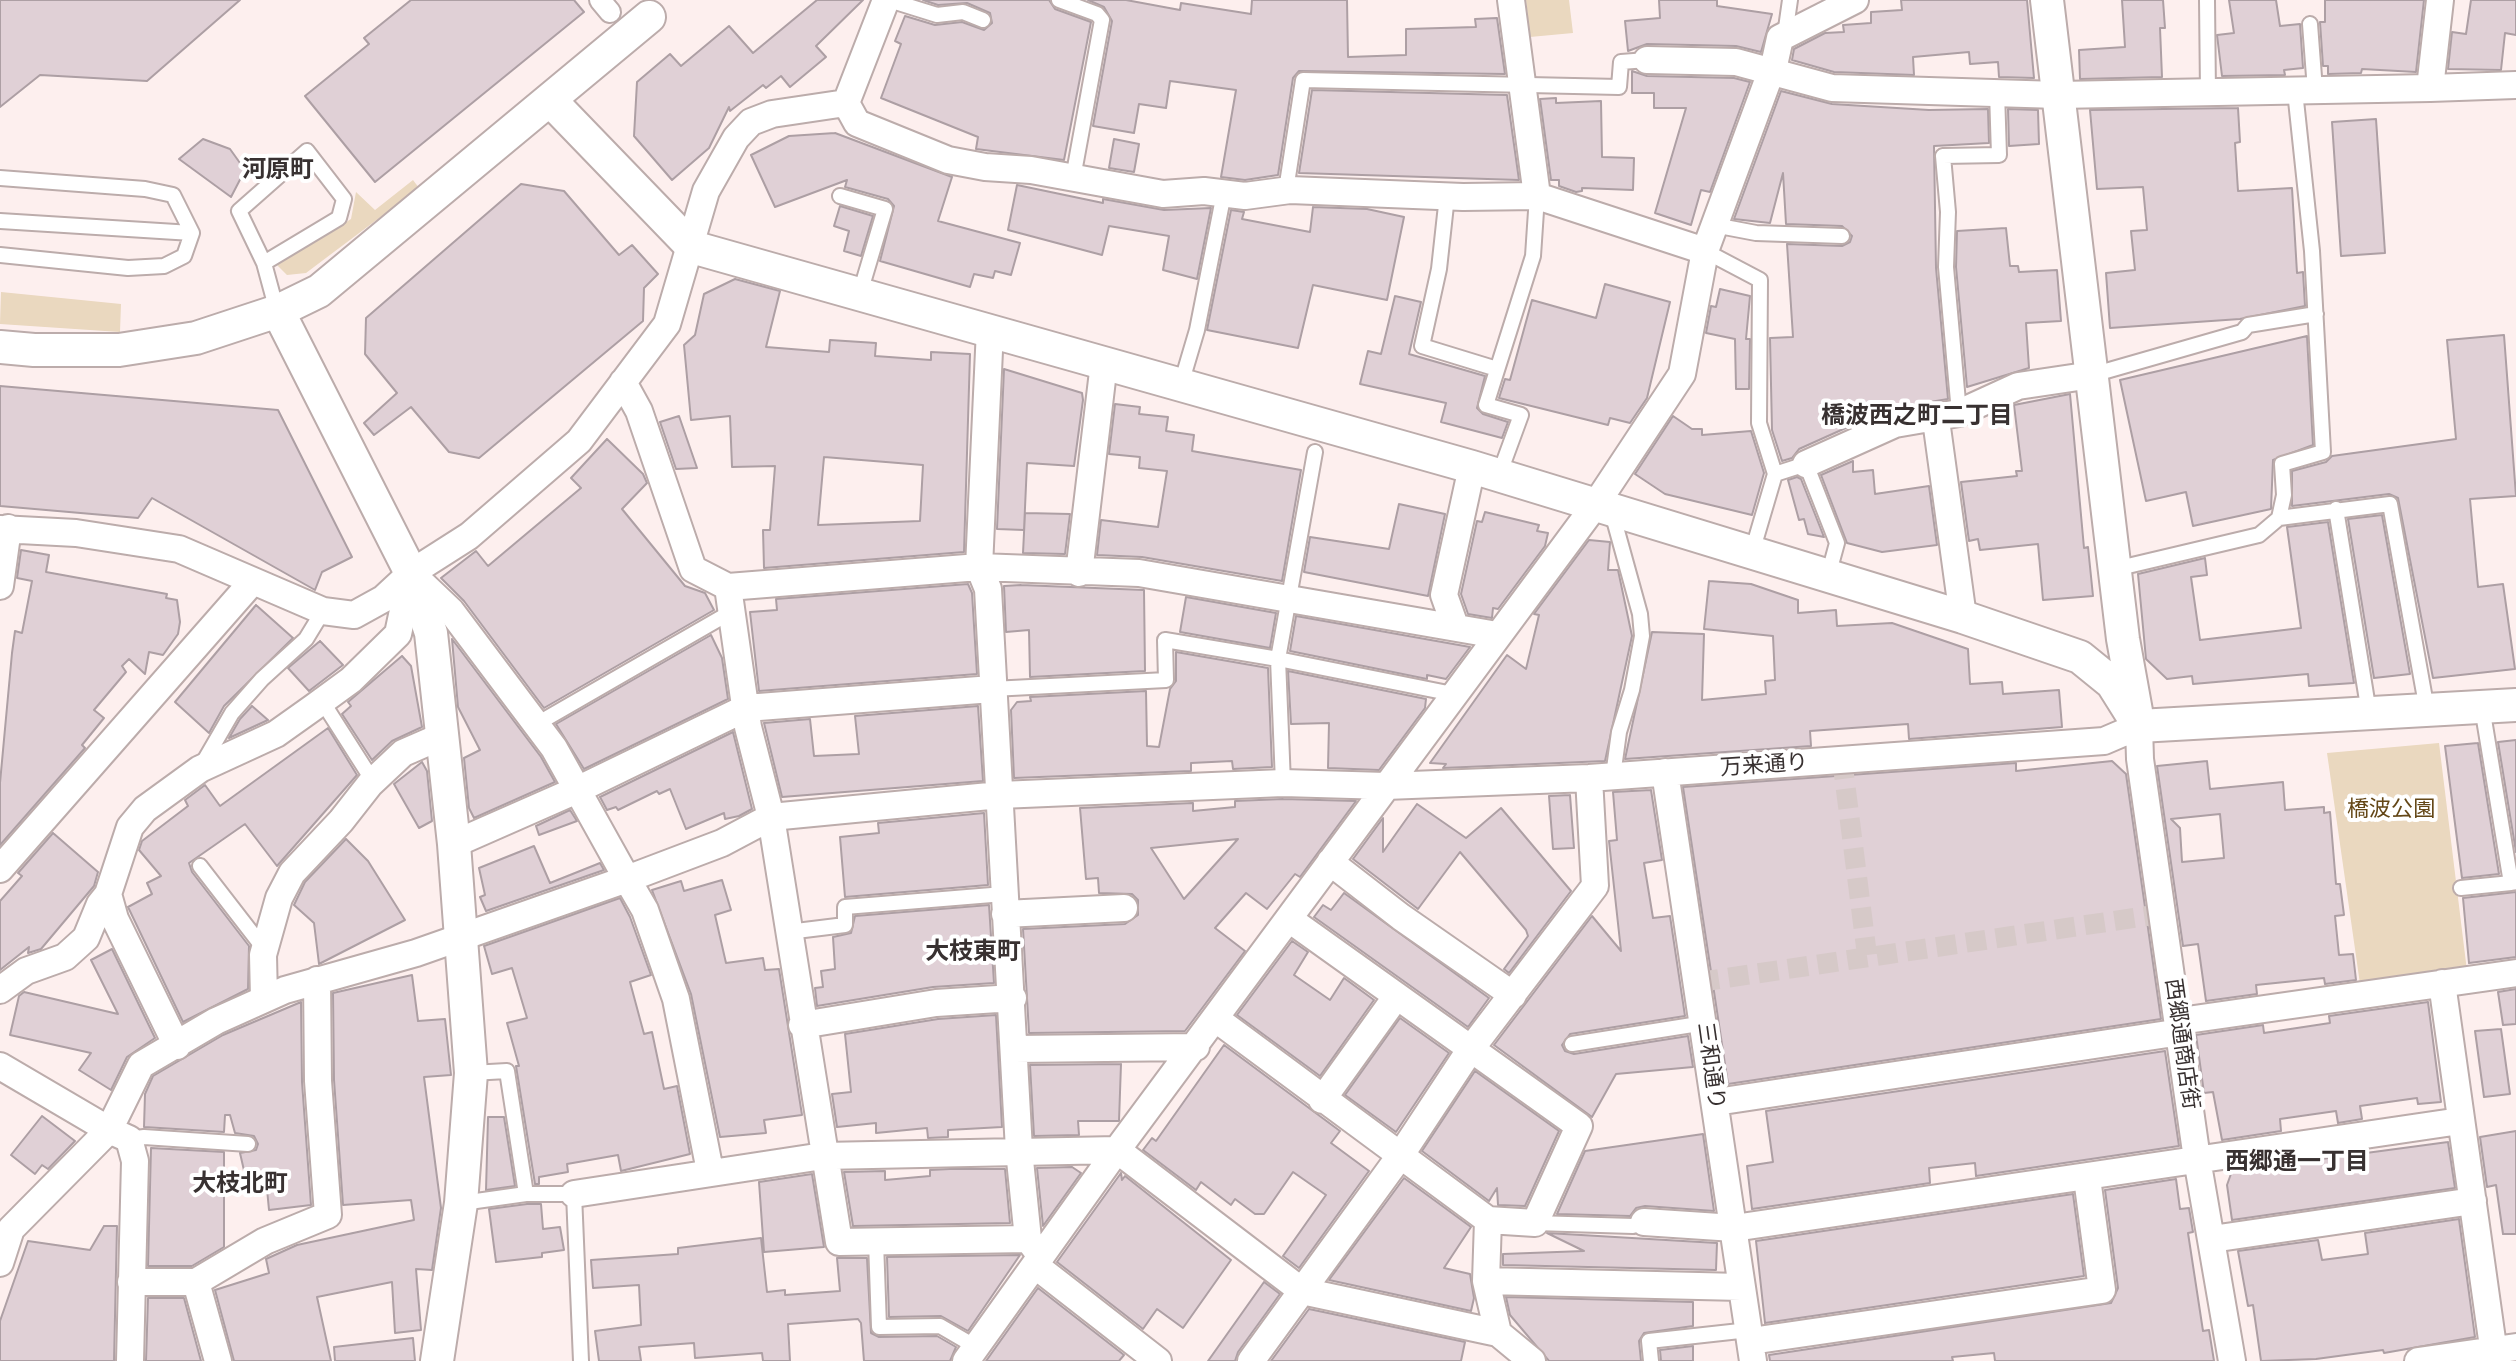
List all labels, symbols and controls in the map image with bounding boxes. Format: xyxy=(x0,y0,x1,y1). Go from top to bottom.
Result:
district label: 河原町 xyxy=(242,156,314,184)
district label: 橋波西之町二丁目 xyxy=(1821,402,2013,430)
street label: 万来通り xyxy=(1719,749,1809,781)
park label: 橋波公園 xyxy=(2347,796,2435,822)
district label: 大枝東町 xyxy=(925,938,1021,966)
street label: 西郷通商店街 xyxy=(2160,977,2204,1111)
street label: 三和通り xyxy=(1692,1021,1730,1111)
district label: 西郷通一丁目 xyxy=(2225,1148,2369,1176)
district label: 大枝北町 xyxy=(192,1170,288,1198)

